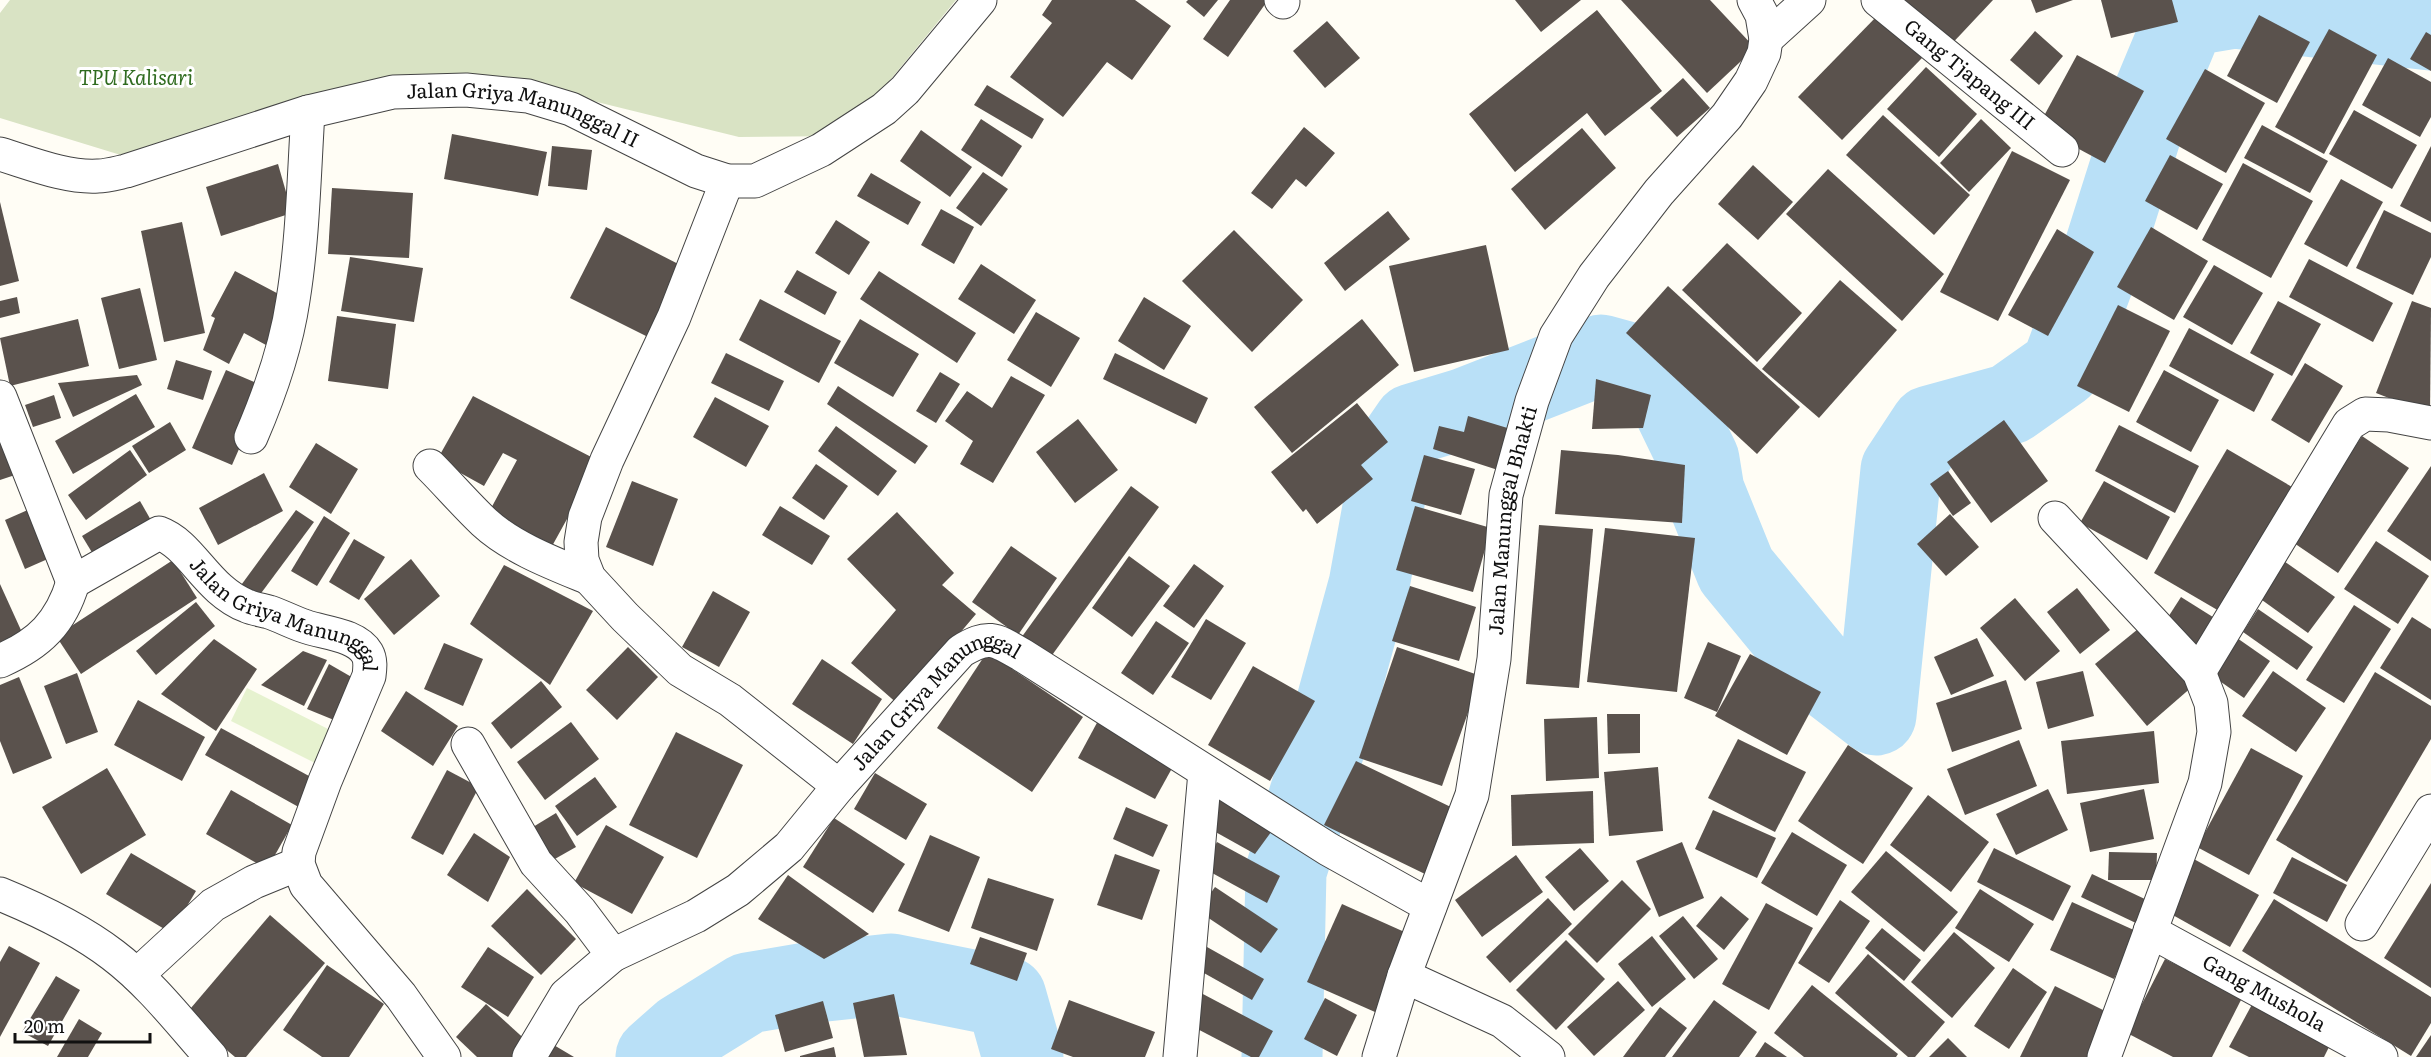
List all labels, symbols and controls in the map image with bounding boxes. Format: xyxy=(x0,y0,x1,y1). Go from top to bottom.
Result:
street label: Gang Tjapang III xyxy=(1899,10,2043,136)
park label: TPU Kalisari xyxy=(79,61,193,91)
street label: Jalan Griya Manunggal II xyxy=(406,73,645,154)
street label: Jalan Manunggal Bhakti xyxy=(1479,402,1543,636)
street label: Jalan Griya Manunggal xyxy=(184,549,387,673)
street label: Jalan Griya Manunggal xyxy=(843,623,1028,776)
street label: Gang Mushola xyxy=(2198,946,2333,1038)
scale bar xyxy=(15,1006,150,1044)
text: 20 m xyxy=(24,1012,65,1039)

